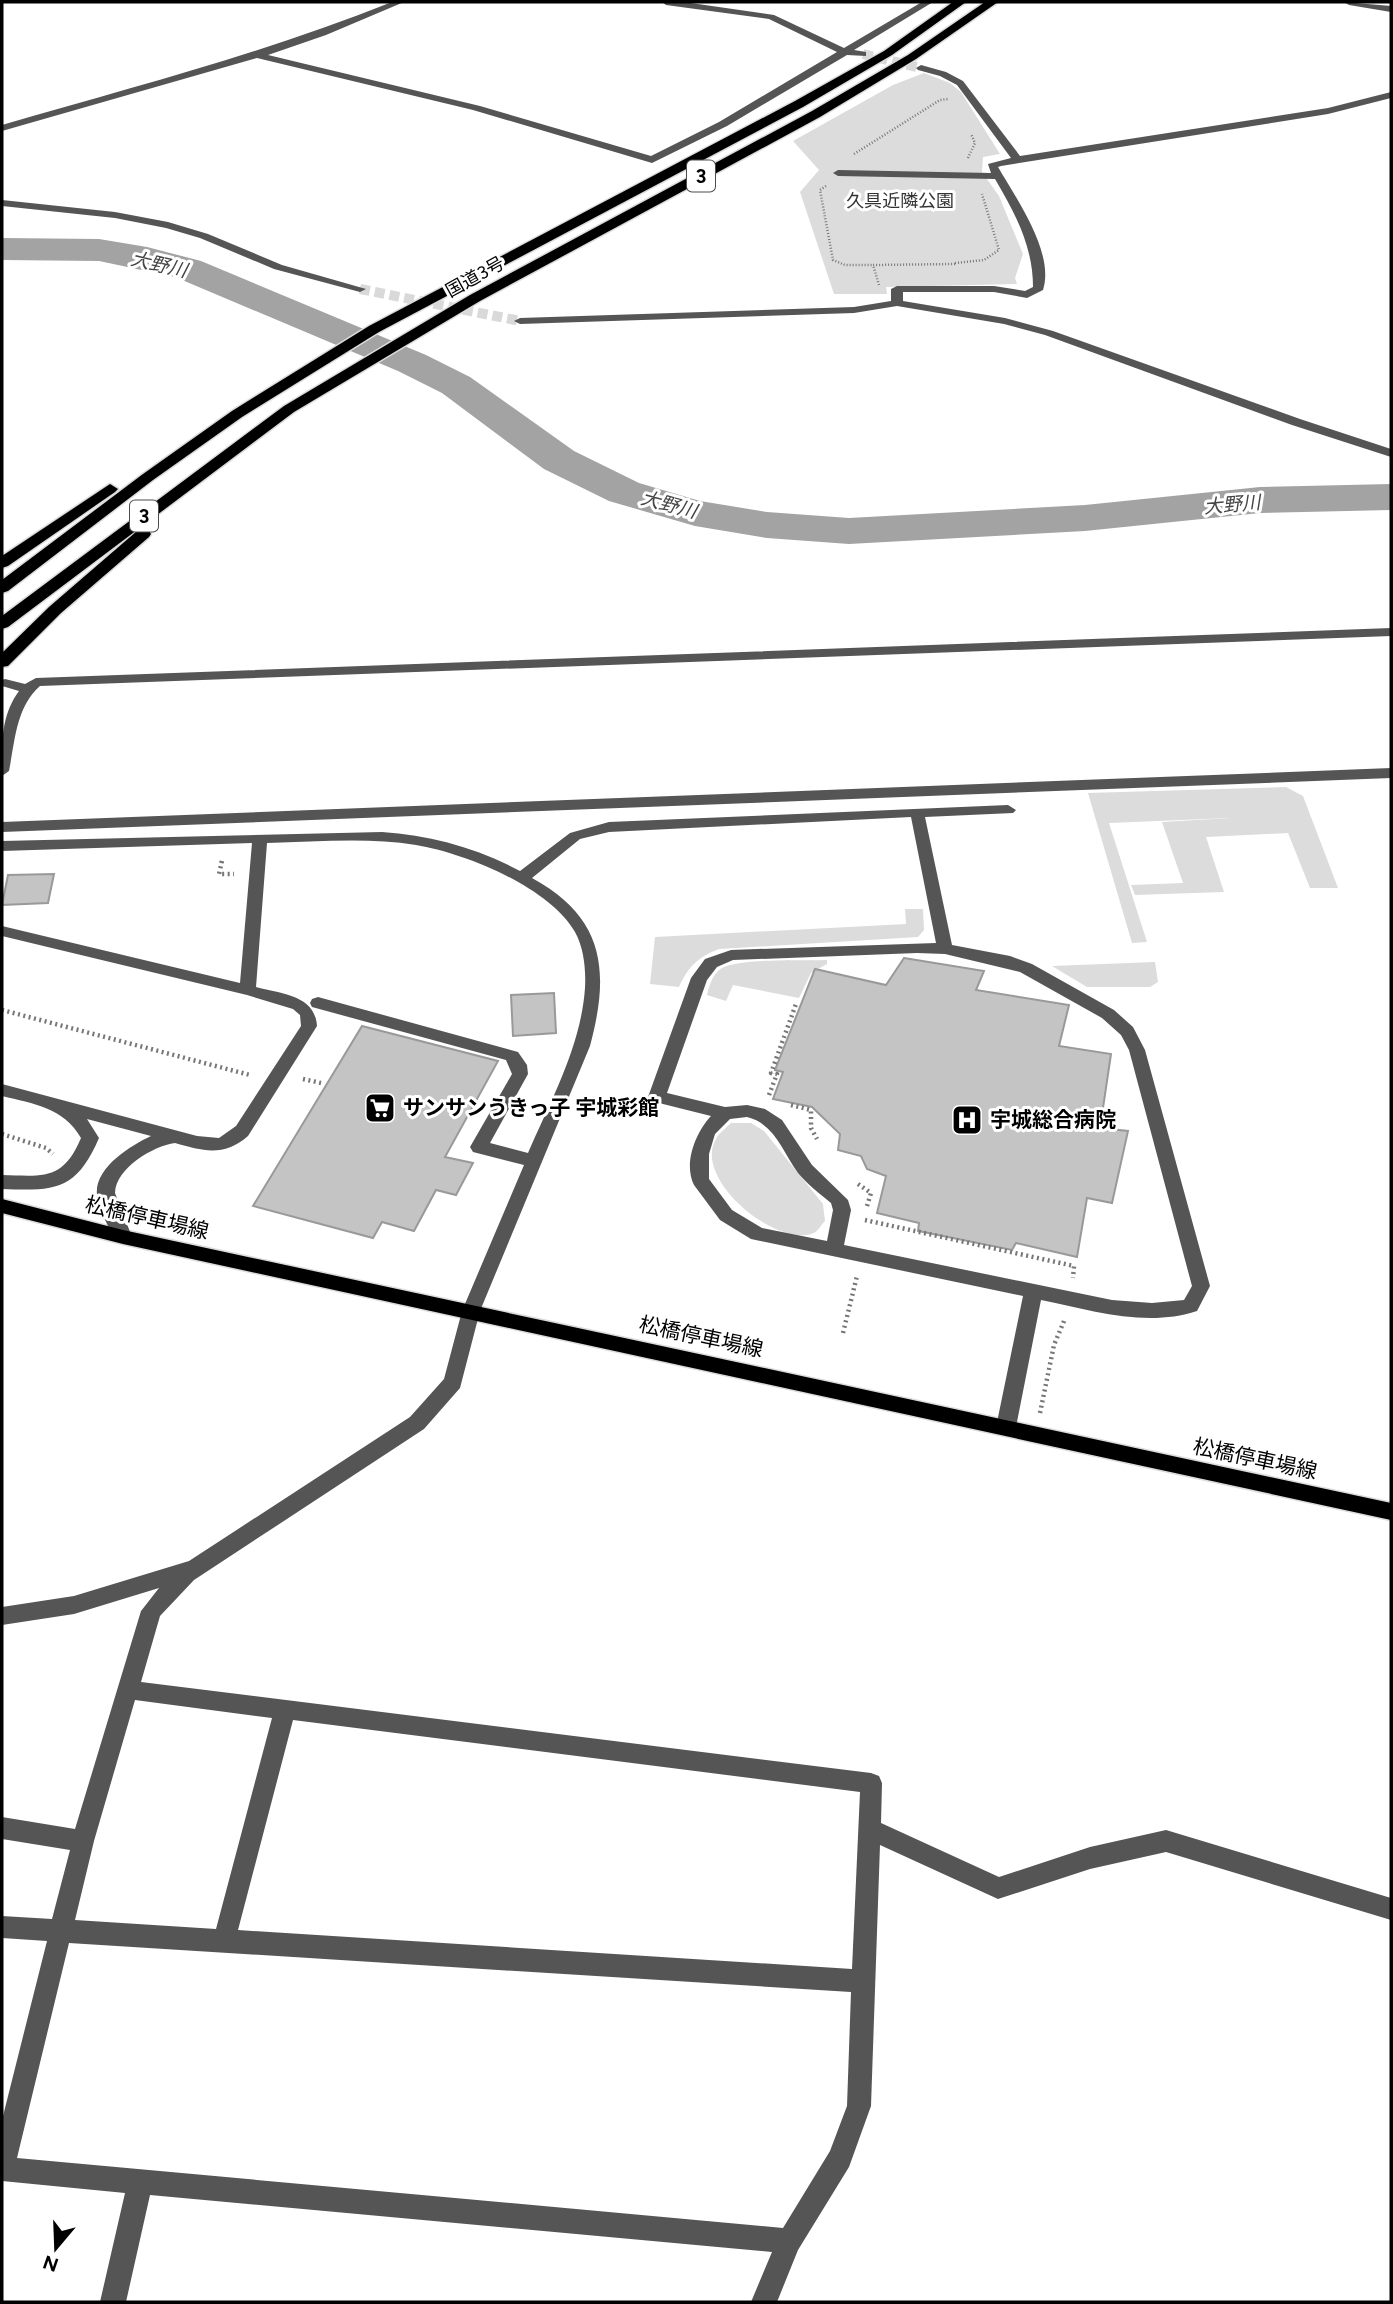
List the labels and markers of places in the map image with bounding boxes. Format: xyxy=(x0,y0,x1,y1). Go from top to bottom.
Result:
supermarket icon: サンサンうきっ子 宇城彩館 xyxy=(363,1091,397,1125)
place label: サンサンうきっ子 宇城彩館 xyxy=(403,1095,659,1120)
hospital icon: 宇城総合病院 xyxy=(950,1103,984,1137)
place label: 宇城総合病院 xyxy=(990,1107,1116,1132)

